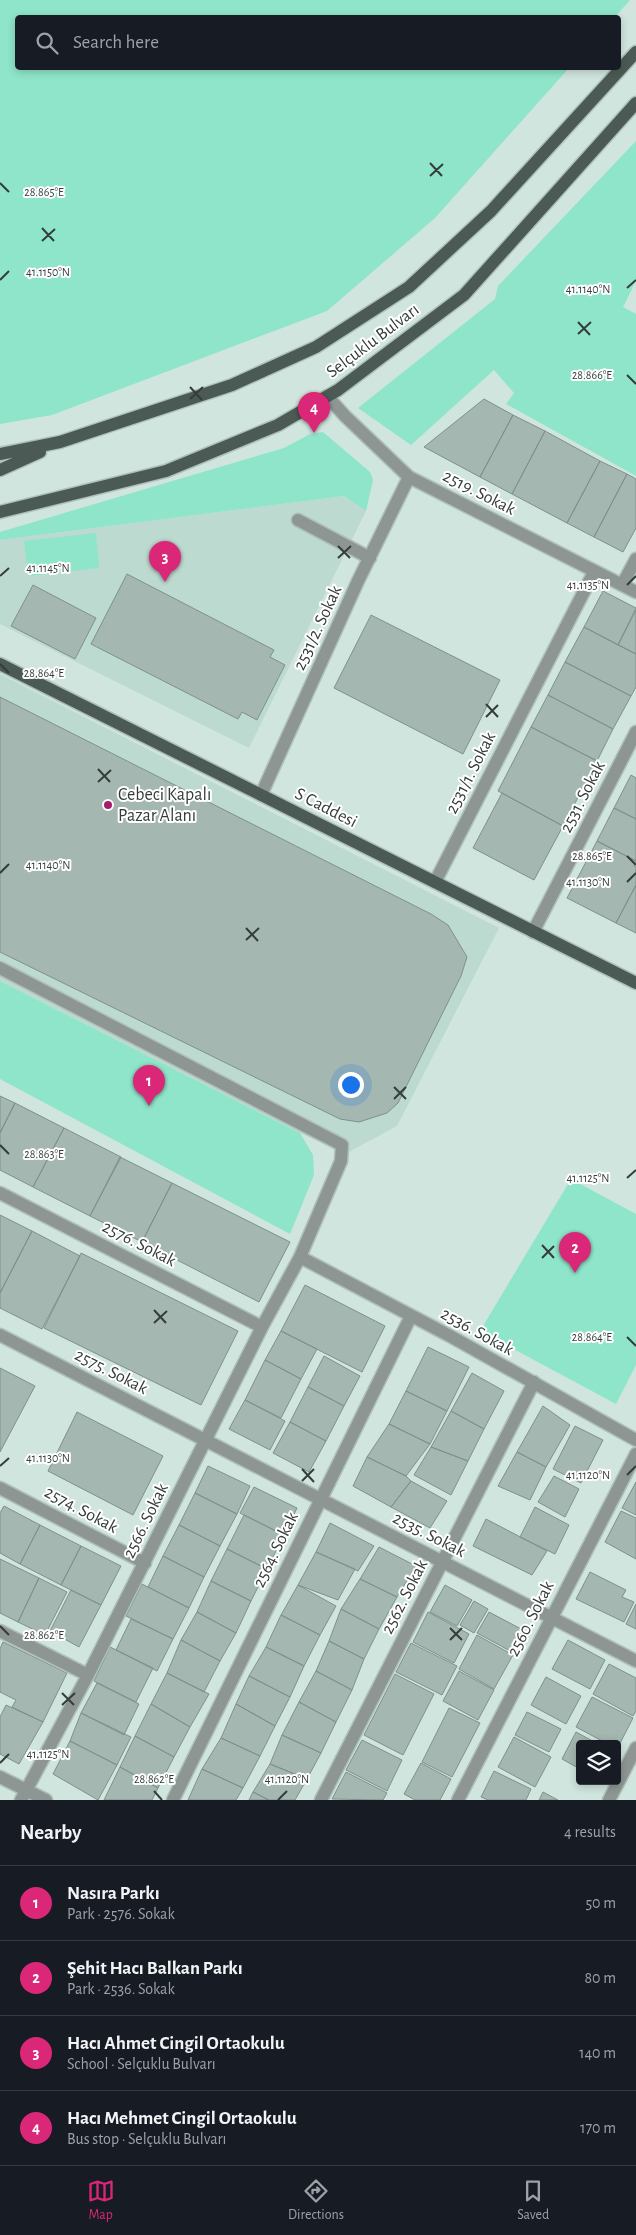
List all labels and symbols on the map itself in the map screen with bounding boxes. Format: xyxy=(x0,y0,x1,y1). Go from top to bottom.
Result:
text: 28.865°E xyxy=(24,186,64,198)
text: 41.1150°N xyxy=(26,266,70,278)
text: 41.1140°N xyxy=(566,283,610,295)
street label: Selçuklu Bulvarı xyxy=(323,301,423,381)
text: 28.866°E xyxy=(572,369,612,381)
pin: 4 xyxy=(298,392,330,433)
street label: 2519. Sokak xyxy=(440,467,519,519)
pin: 3 xyxy=(149,541,181,582)
text: 41.1145°N xyxy=(26,562,70,574)
text: 41.1135°N xyxy=(567,579,609,591)
street label: 2531/2. Sokak xyxy=(291,582,346,673)
text: 28.864°E xyxy=(24,667,64,679)
street label: 2531/1. Sokak xyxy=(443,729,500,817)
street label: 2531. Sokak xyxy=(557,758,609,836)
street label: S Caddesi xyxy=(292,785,360,831)
place label: Cebeci Kapalı Pazar Alanı xyxy=(118,786,211,825)
marker: Cebeci Kapalı Pazar Alanı xyxy=(102,799,114,811)
text: 28.865°E xyxy=(572,850,612,862)
text: 41.1140°N xyxy=(26,859,70,871)
text: 41.1130°N xyxy=(566,876,610,888)
pin: 1 xyxy=(133,1065,165,1106)
your location xyxy=(338,1072,364,1098)
text: 28.863°E xyxy=(24,1148,64,1160)
text: 41.1125°N xyxy=(566,1172,610,1184)
street label: 2576. Sokak xyxy=(99,1218,179,1271)
pin: 2 xyxy=(559,1232,591,1273)
street label: 2536. Sokak xyxy=(438,1305,517,1360)
text: 28.864°E xyxy=(572,1331,612,1343)
street label: 2575. Sokak xyxy=(72,1346,151,1398)
text: 41.1130°N xyxy=(26,1452,70,1464)
text: 41.1120°N xyxy=(566,1469,610,1481)
street label: 2566. Sokak xyxy=(120,1480,172,1561)
street label: 2574. Sokak xyxy=(41,1483,121,1537)
street label: 2564. Sokak xyxy=(250,1509,302,1590)
street label: 2535. Sokak xyxy=(390,1509,469,1561)
street label: 2562. Sokak xyxy=(379,1556,432,1637)
street label: 2560. Sokak xyxy=(504,1578,558,1660)
text: 28.862°E xyxy=(24,1629,64,1641)
text: 41.1125°N xyxy=(26,1748,70,1760)
text: 28.862°E xyxy=(134,1773,174,1785)
text: 41.1120°N xyxy=(265,1773,309,1785)

